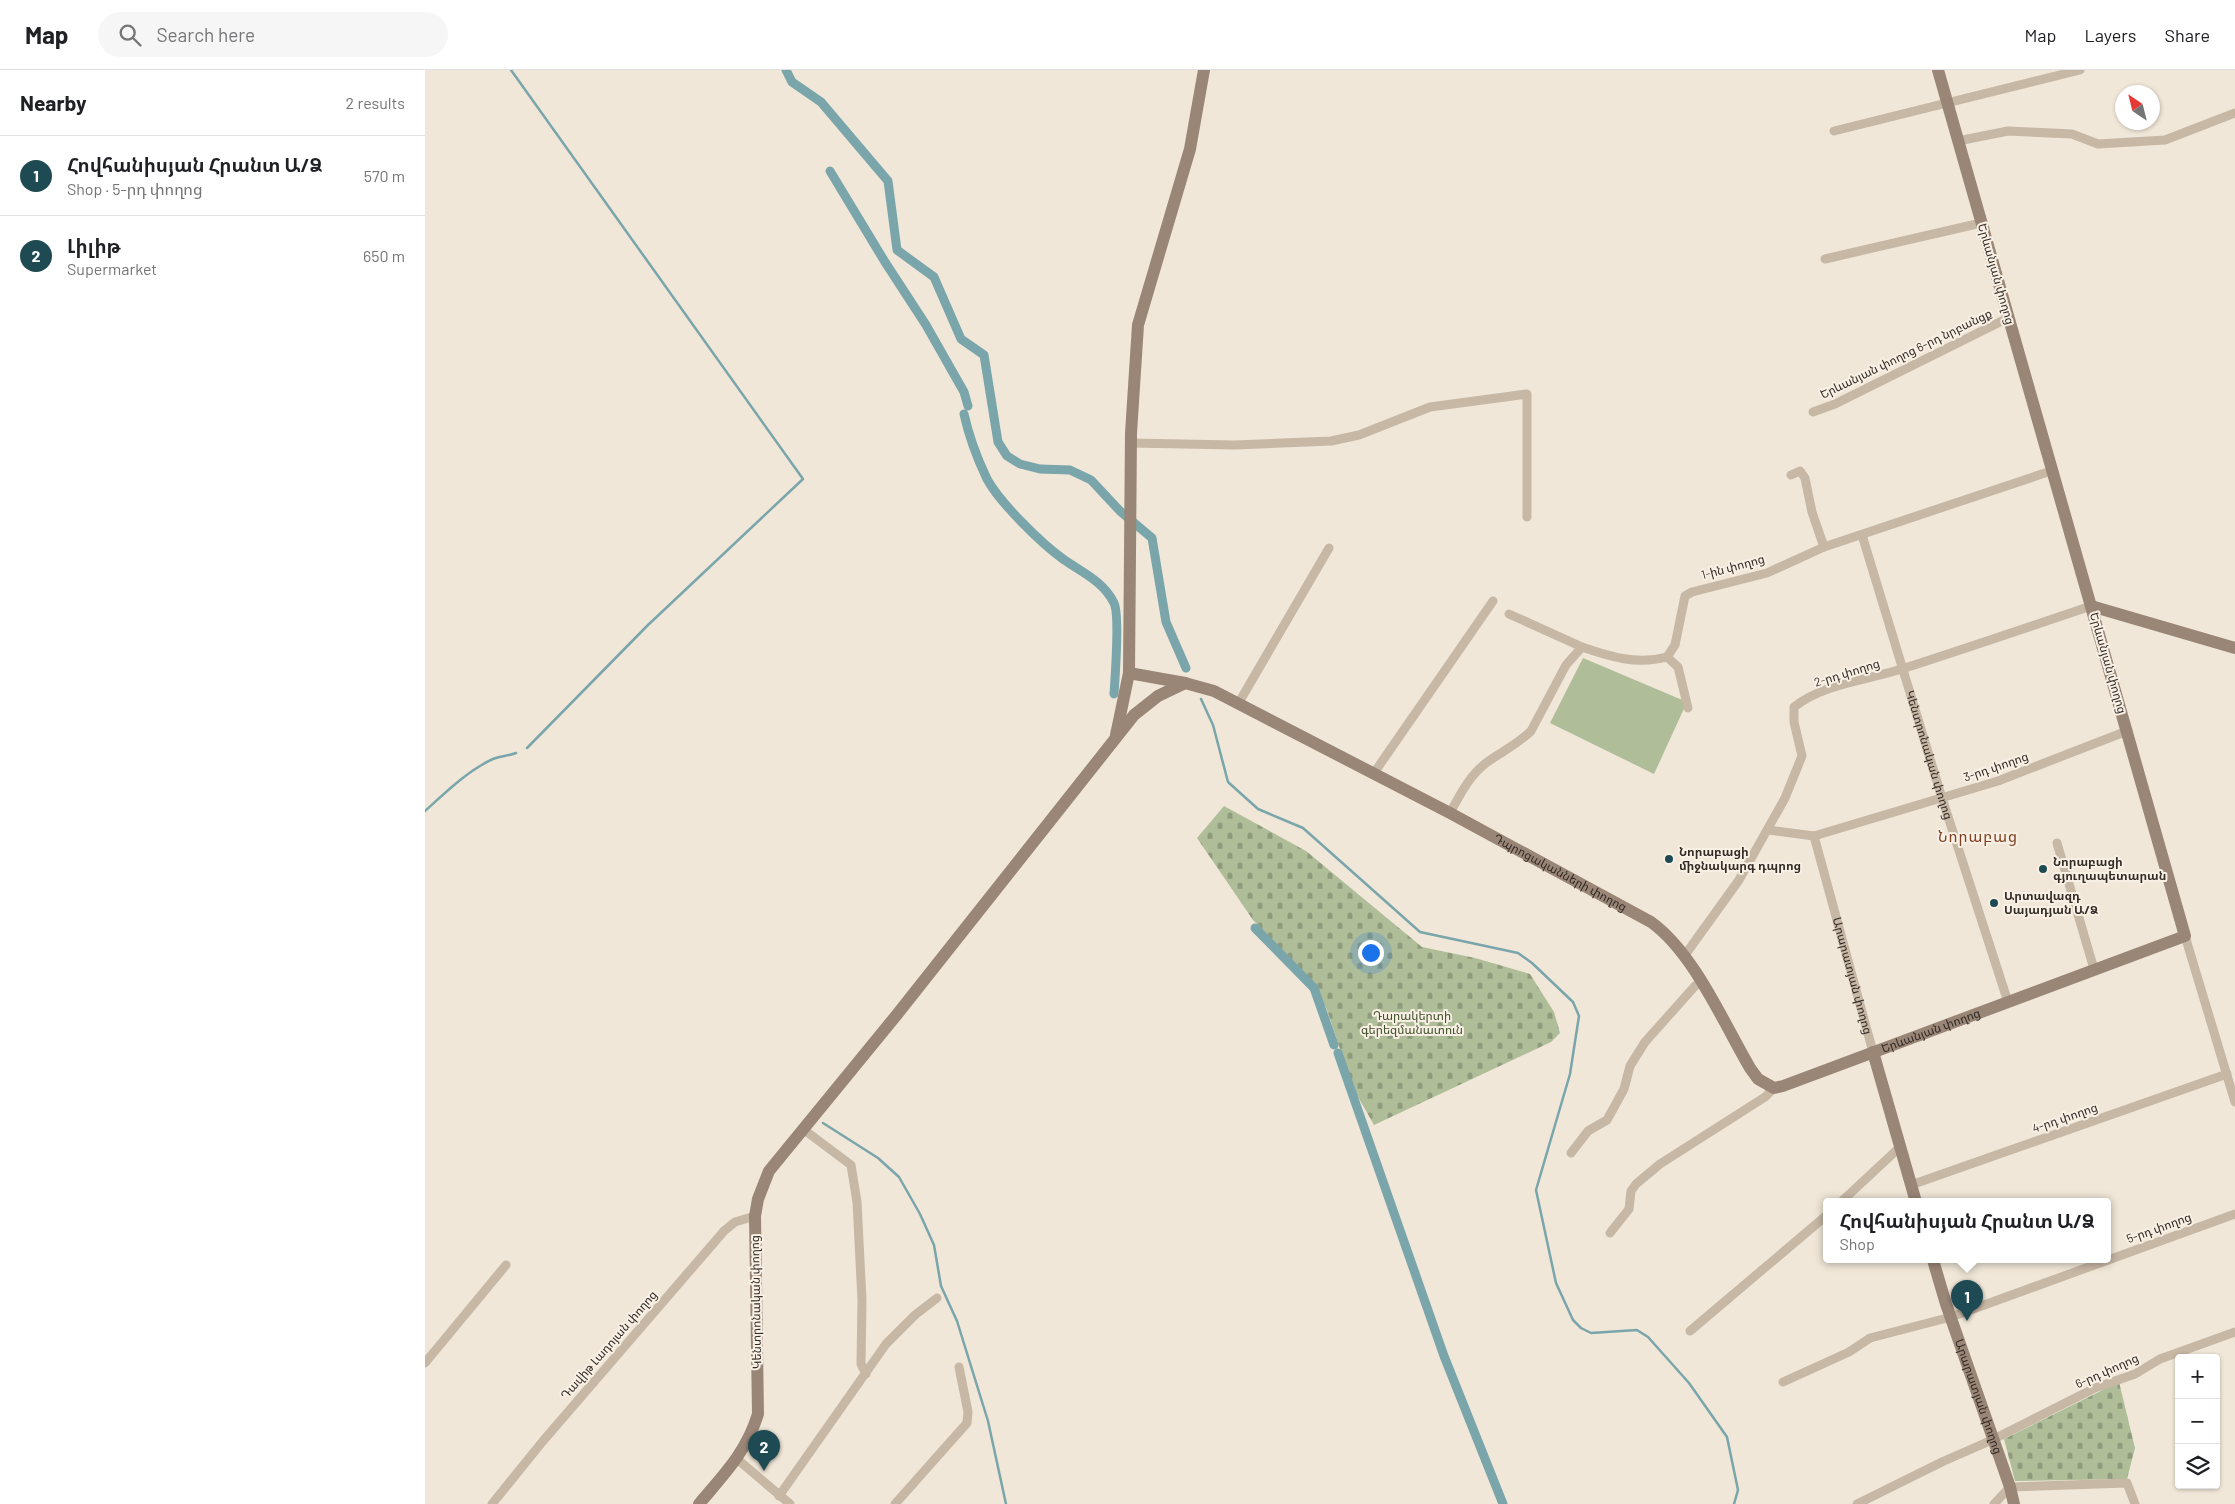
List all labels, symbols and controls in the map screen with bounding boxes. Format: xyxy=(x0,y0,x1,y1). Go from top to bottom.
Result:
search box xyxy=(98,12,448,57)
text: Map xyxy=(25,20,68,49)
icon: search xyxy=(116,21,144,49)
text: Search here xyxy=(156,23,255,46)
text: Map xyxy=(2024,24,2056,46)
text: Layers xyxy=(2084,24,2137,46)
text: Share xyxy=(2165,24,2210,46)
north arrow xyxy=(2115,85,2160,130)
text: Nearby xyxy=(20,90,86,115)
text: 2 results xyxy=(346,93,405,112)
text: Հովհանիսյան Հրանտ Ա/Ձ xyxy=(67,153,322,176)
text: 1 xyxy=(33,166,39,185)
text: 570 m xyxy=(364,166,405,185)
text: Shop · 5-րդ փողոց xyxy=(67,179,202,198)
street label: Երևանյան փողոց xyxy=(1975,221,2018,326)
text: Լիլիթ xyxy=(67,234,121,257)
text: 2 xyxy=(32,246,40,265)
text: 650 m xyxy=(363,246,405,265)
text: Supermarket xyxy=(67,259,157,278)
street label: Երևանյան փողոց 6-րդ նրբանցք xyxy=(1817,305,1994,402)
street label: 1-ին փողոց xyxy=(1699,551,1766,582)
street label: Երևանյան փողոց xyxy=(2087,610,2130,715)
street label: 2-րդ փողոց xyxy=(1812,655,1882,690)
street label: Կենտրոնական փողոց xyxy=(1904,689,1956,821)
street label: 3-րդ փողոց xyxy=(1961,748,2030,785)
district label: Նորաբաց xyxy=(1938,827,2018,846)
street label: Դպրոցականների փողոց xyxy=(1492,830,1629,914)
place label: Նորաբացի միջնակարգ դպրոց xyxy=(1679,844,1801,873)
marker: Նորաբացի միջնակարգ դպրոց xyxy=(1663,853,1675,865)
place label: Նորաբացի գյուղապետարան xyxy=(2053,854,2166,883)
marker: Նորաբացի գյուղապետարան xyxy=(2037,863,2049,875)
place label: Արտավազդ Սայադյան Ա/Ձ xyxy=(2004,888,2098,917)
marker: Արտավազդ Սայադյան Ա/Ձ xyxy=(1988,897,2000,909)
street label: Արարատյան փողոց xyxy=(1830,915,1876,1036)
your location xyxy=(1358,940,1384,966)
street label: Երևանյան փողոց xyxy=(1879,1005,1982,1055)
park label: Դարակերտի գերեզմանատուն xyxy=(1361,1008,1463,1037)
street label: 4-րդ փողոց xyxy=(2030,1099,2100,1136)
popup xyxy=(1823,1198,2111,1263)
text: Հովհանիսյան Հրանտ Ա/Ձ xyxy=(1839,1209,2095,1232)
street label: 5-րդ փողոց xyxy=(2124,1209,2193,1246)
text: Shop xyxy=(1839,1234,1875,1253)
street label: Կենտրոնական փողոց xyxy=(747,1235,764,1369)
pin: 1 xyxy=(1951,1280,1983,1321)
street label: Դավիթ Լադոյան փողոց xyxy=(557,1287,660,1402)
street label: Արարատյան փողոց xyxy=(1953,1337,2006,1456)
street label: 6-րդ փողոց xyxy=(2073,1350,2141,1391)
map controls xyxy=(2175,1354,2220,1489)
button: + xyxy=(2175,1354,2220,1399)
button: − xyxy=(2175,1399,2220,1444)
pin: 2 xyxy=(748,1430,780,1471)
button: layers xyxy=(2175,1444,2220,1489)

